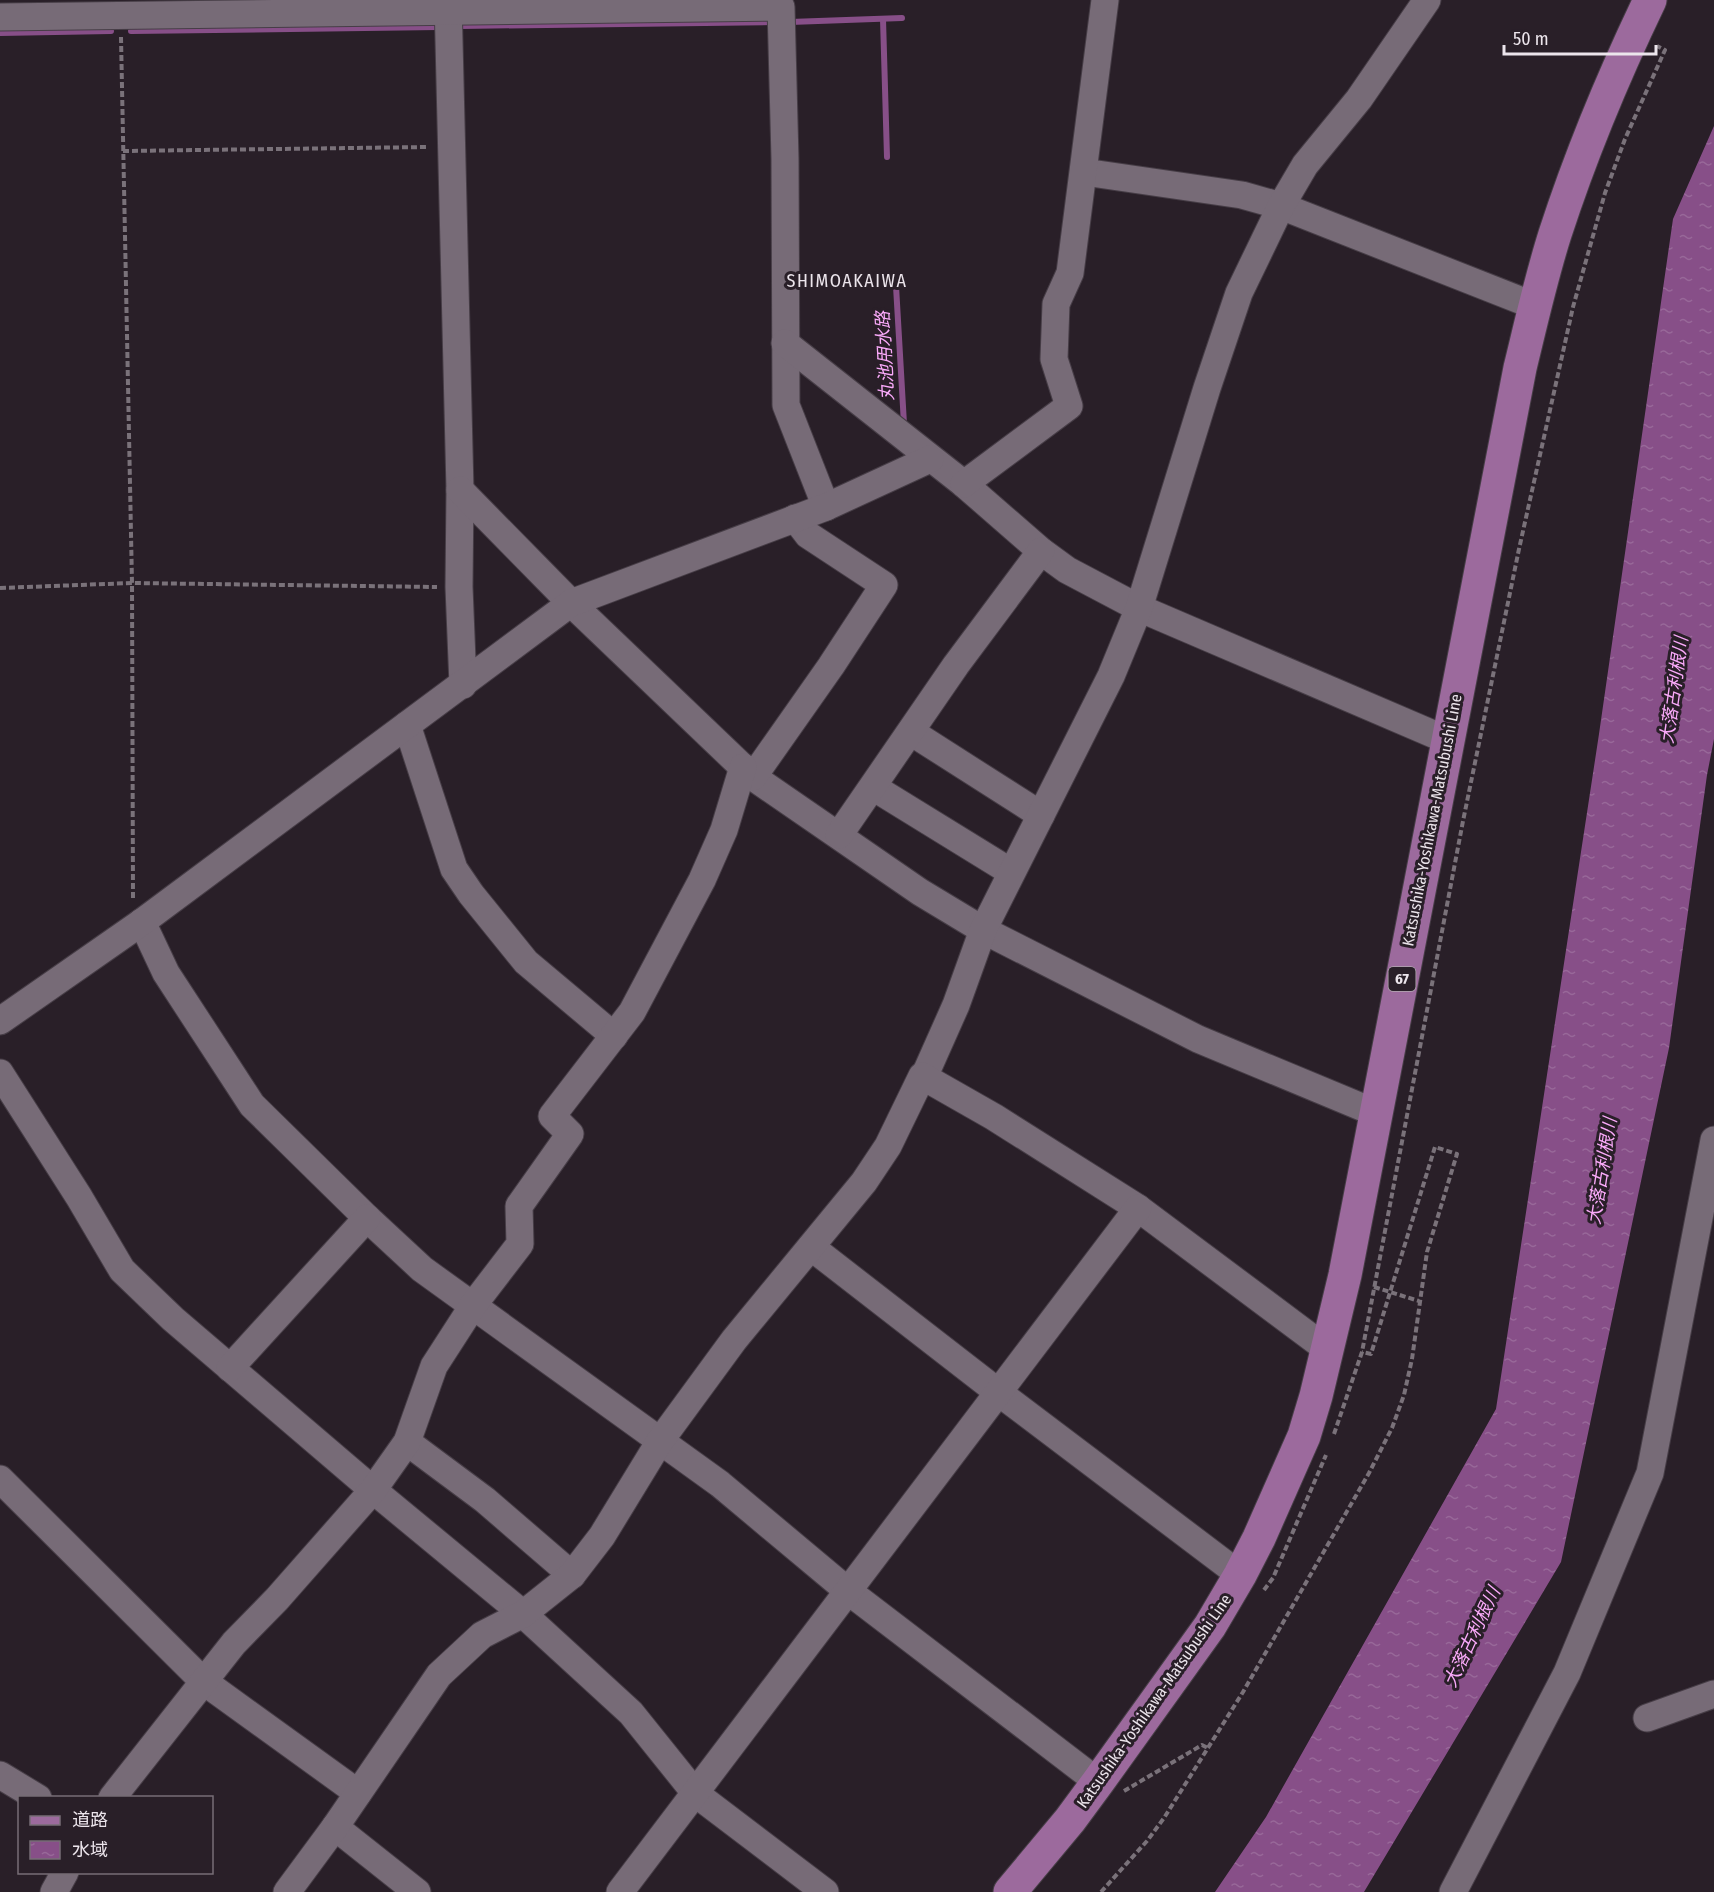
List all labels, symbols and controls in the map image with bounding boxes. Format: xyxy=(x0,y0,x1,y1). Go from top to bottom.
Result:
scale bar xyxy=(1504,18,1656,56)
text: 50 m xyxy=(1513,28,1549,50)
district label: SHIMOAKAIWA xyxy=(787,270,907,292)
water label: 丸池用水路 xyxy=(872,308,898,402)
water label: 大落古利根川 xyxy=(1656,633,1693,745)
street label: Katsushika-Yoshikawa-Matsubushi Line xyxy=(1398,692,1466,948)
road number: 67 xyxy=(1388,967,1416,991)
water label: 大落古利根川 xyxy=(1583,1114,1622,1226)
water label: 大落古利根川 xyxy=(1439,1582,1506,1691)
street label: Katsushika-Yoshikawa-Matsubushi Line xyxy=(1073,1590,1235,1811)
legend xyxy=(18,1796,213,1874)
text: 道路 xyxy=(72,1809,108,1831)
text: 水域 xyxy=(72,1839,108,1861)

